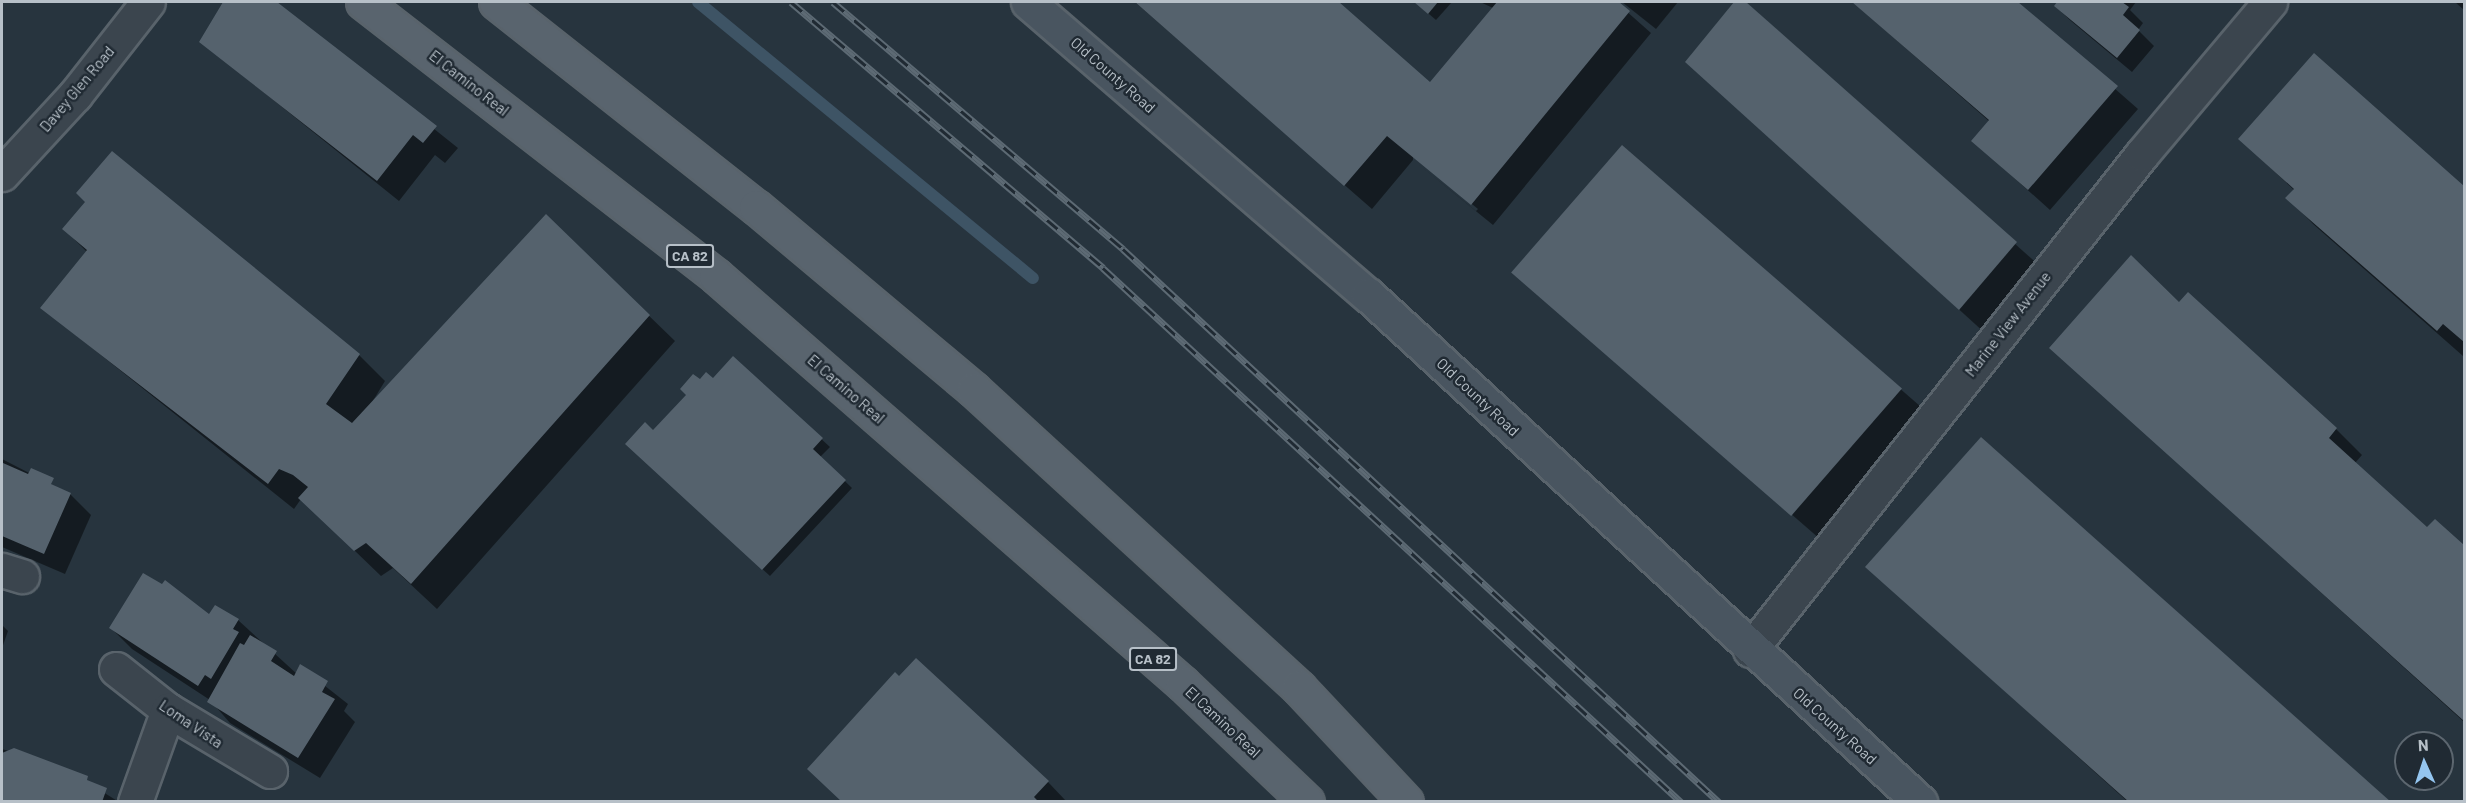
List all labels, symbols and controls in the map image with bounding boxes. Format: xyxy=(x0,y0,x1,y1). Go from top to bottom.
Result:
street label: Old County Road xyxy=(1067,33,1159,117)
street label: Davey Glen Road xyxy=(36,43,118,135)
street label: El Camino Real xyxy=(426,46,512,120)
road number: CA 82 xyxy=(666,245,714,267)
street label: Marine View Avenue xyxy=(1961,268,2055,380)
street label: El Camino Real xyxy=(804,351,888,427)
street label: Old County Road xyxy=(1433,354,1523,440)
road number: CA 82 xyxy=(1129,648,1177,670)
street label: El Camino Real xyxy=(1182,683,1264,761)
street label: Old County Road xyxy=(1790,684,1880,768)
street label: Loma Vista xyxy=(156,696,226,752)
north arrow xyxy=(2394,731,2454,791)
text: N xyxy=(2417,735,2429,754)

